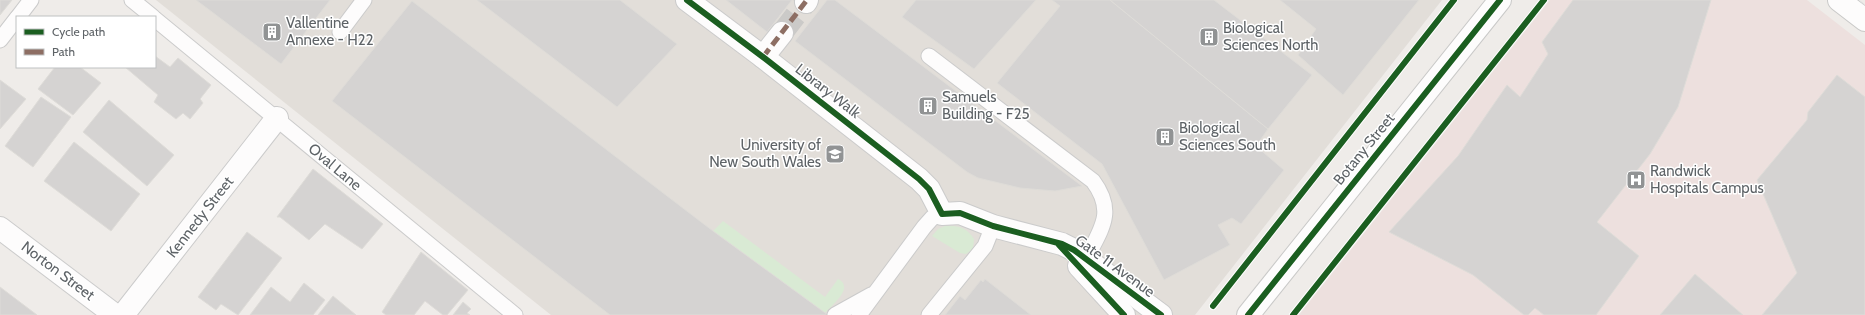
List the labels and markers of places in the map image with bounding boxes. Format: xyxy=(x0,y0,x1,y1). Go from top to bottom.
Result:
place label: Vallentine Annexe - H22 xyxy=(286,14,374,49)
place label: Biological Sciences North xyxy=(1223,19,1318,54)
building icon: Vallentine Annexe - H22 xyxy=(261,21,283,43)
building icon: Biological Sciences North xyxy=(1198,26,1220,48)
place label: Samuels Building - F25 xyxy=(942,88,1030,123)
building icon: Samuels Building - F25 xyxy=(917,95,939,117)
place label: Biological Sciences South xyxy=(1179,119,1276,154)
building icon: Biological Sciences South xyxy=(1154,126,1176,148)
place label: University of New South Wales xyxy=(709,136,821,171)
school or university icon: University of New South Wales xyxy=(824,143,846,165)
place label: Randwick Hospitals Campus xyxy=(1650,162,1764,197)
hospital icon: Randwick Hospitals Campus xyxy=(1625,169,1647,191)

